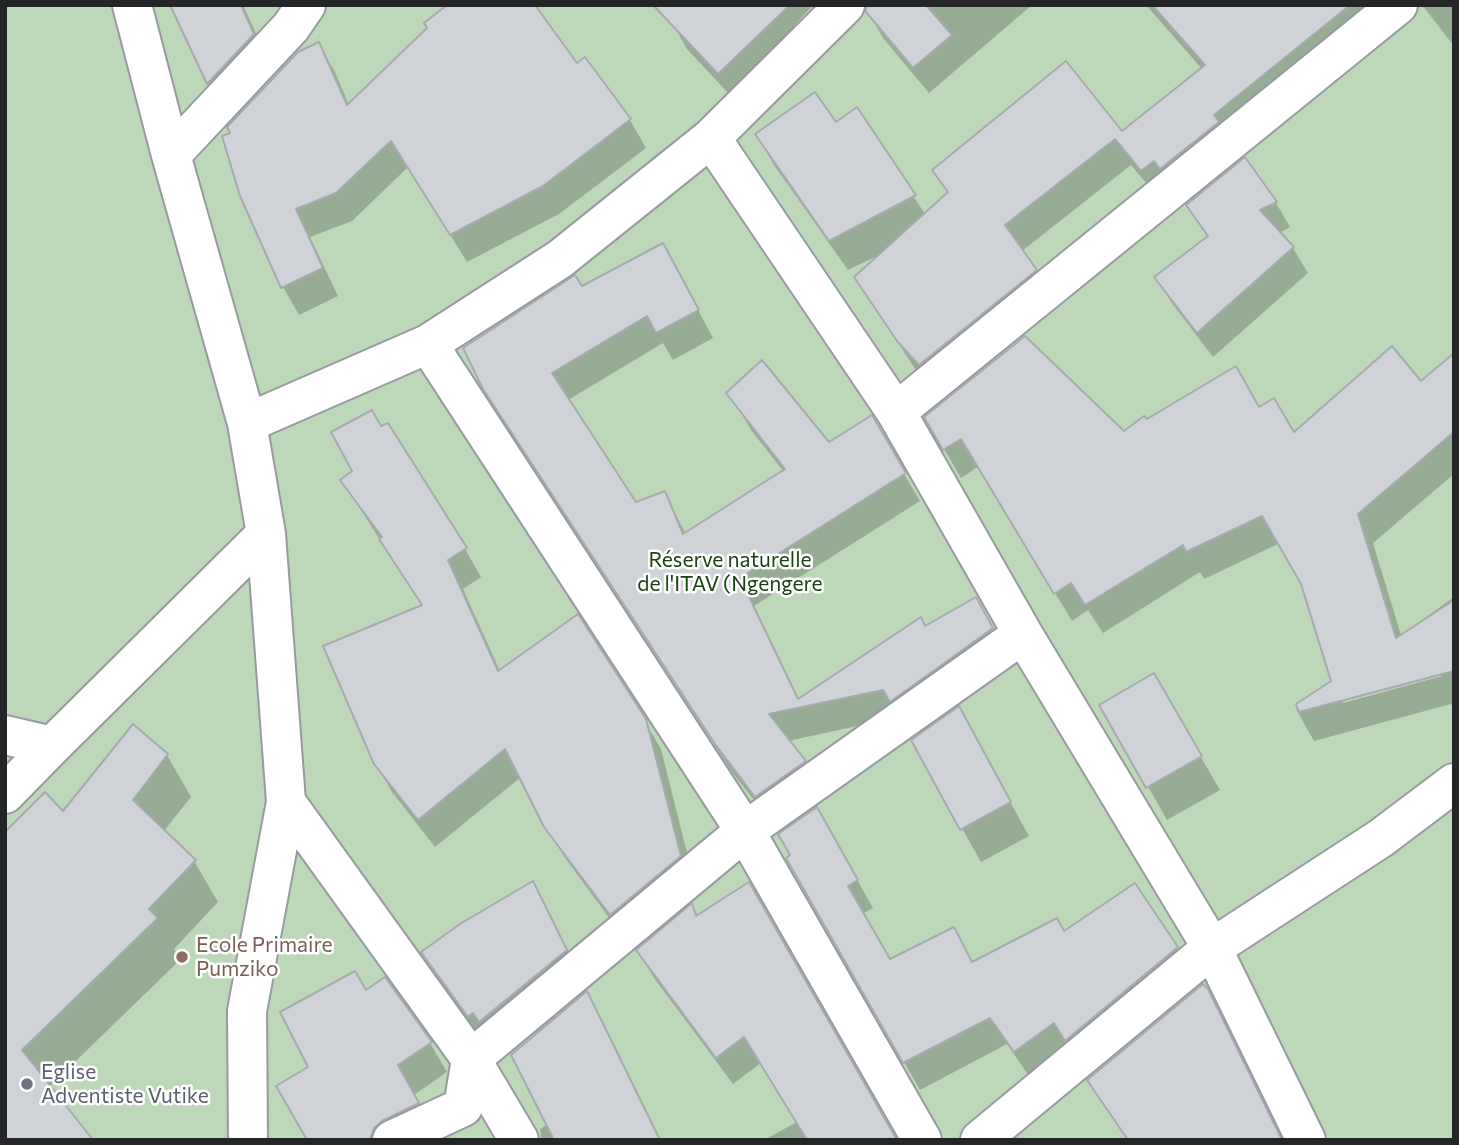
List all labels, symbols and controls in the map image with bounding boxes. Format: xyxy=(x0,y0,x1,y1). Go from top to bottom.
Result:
park label: Réserve naturelle de l'ITAV (Ngengere xyxy=(637,547,823,597)
place label: Ecole Primaire Pumziko xyxy=(196,932,333,982)
marker: Ecole Primaire Pumziko xyxy=(174,949,190,965)
place label: Eglise Adventiste Vutike xyxy=(41,1059,209,1109)
marker: Eglise Adventiste Vutike xyxy=(19,1076,35,1092)

